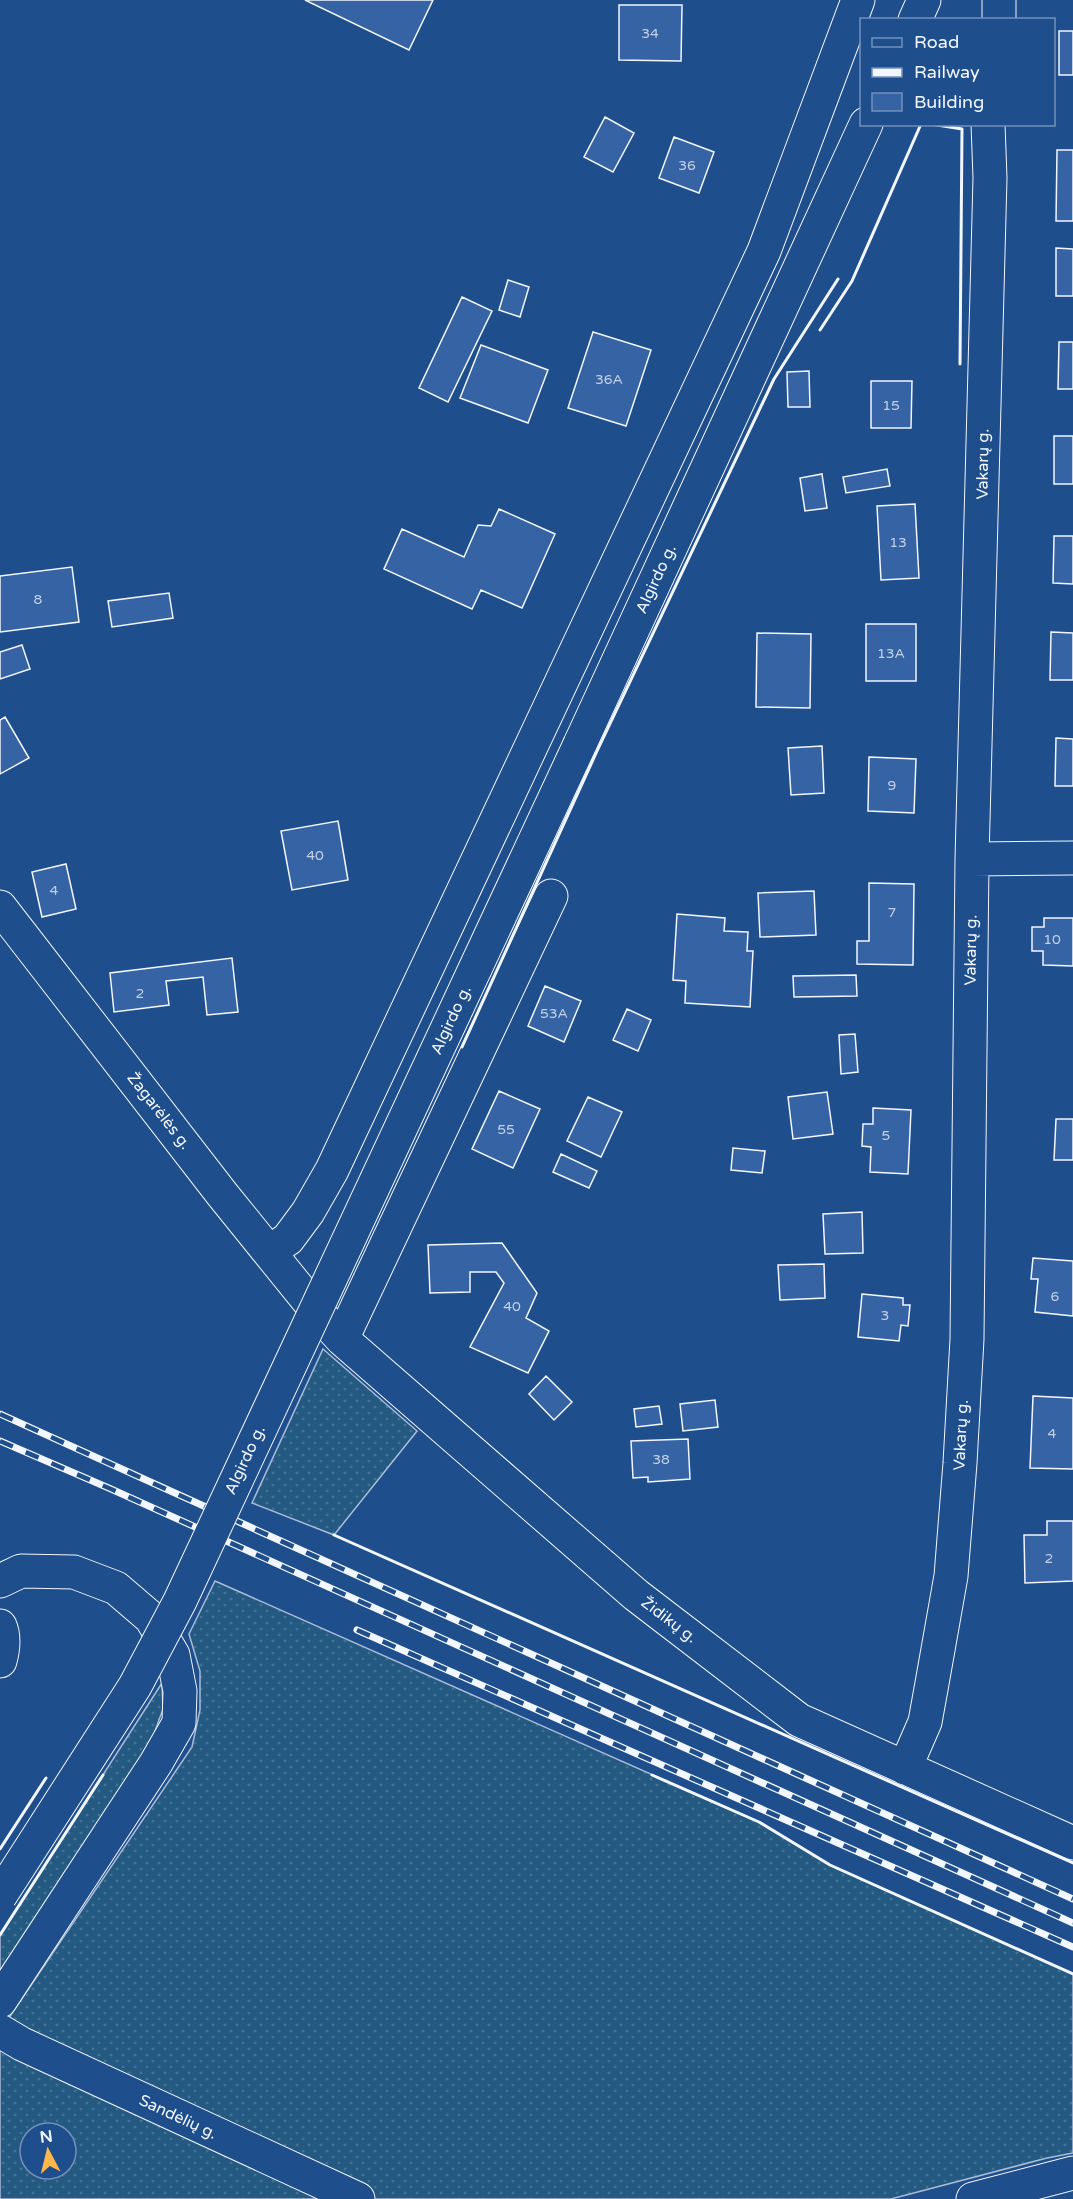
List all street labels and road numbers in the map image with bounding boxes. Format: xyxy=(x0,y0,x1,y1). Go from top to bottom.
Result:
street label: Vakarų g. xyxy=(972,428,994,500)
street label: Algirdo g. xyxy=(631,541,681,617)
street label: Vakarų g. xyxy=(960,914,982,986)
street label: Algirdo g. xyxy=(426,982,476,1058)
street label: Žagarėlės g. xyxy=(123,1068,195,1154)
street label: Vakarų g. xyxy=(949,1399,973,1471)
street label: Algirdo g. xyxy=(220,1422,270,1498)
street label: Židikų g. xyxy=(637,1592,701,1648)
street label: Sandėlių g. xyxy=(136,2090,220,2144)

